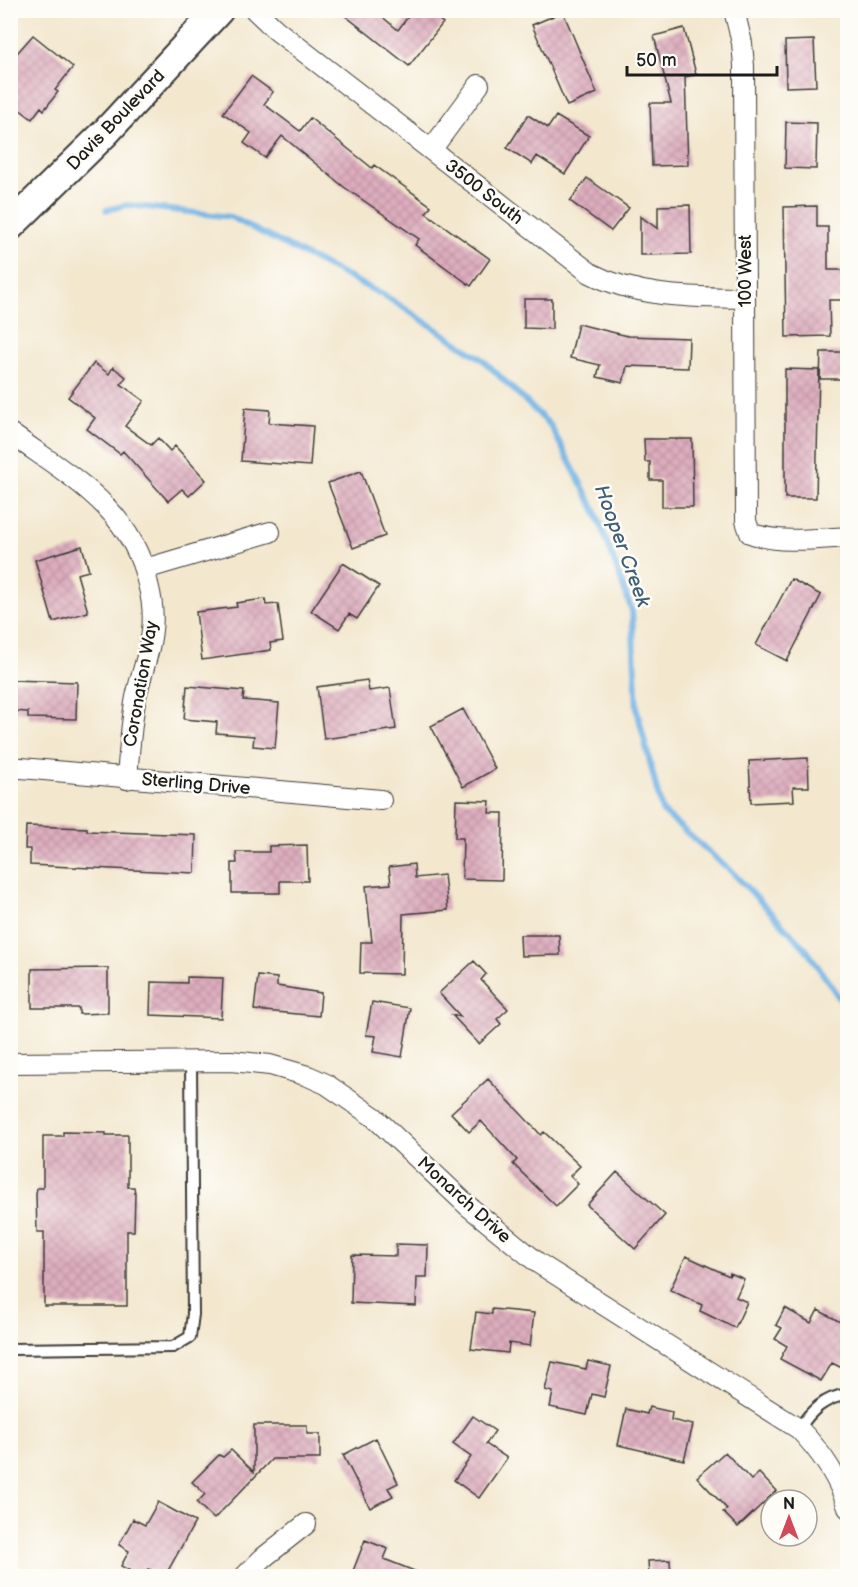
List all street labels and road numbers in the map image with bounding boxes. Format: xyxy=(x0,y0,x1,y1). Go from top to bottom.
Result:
street label: Davis Boulevard xyxy=(63,65,169,175)
street label: 3500 South xyxy=(441,155,527,229)
street label: 100 West xyxy=(735,234,756,307)
street label: Coronation Way xyxy=(120,618,163,749)
street label: Sterling Drive xyxy=(141,769,252,799)
street label: Monarch Drive xyxy=(413,1152,515,1248)

